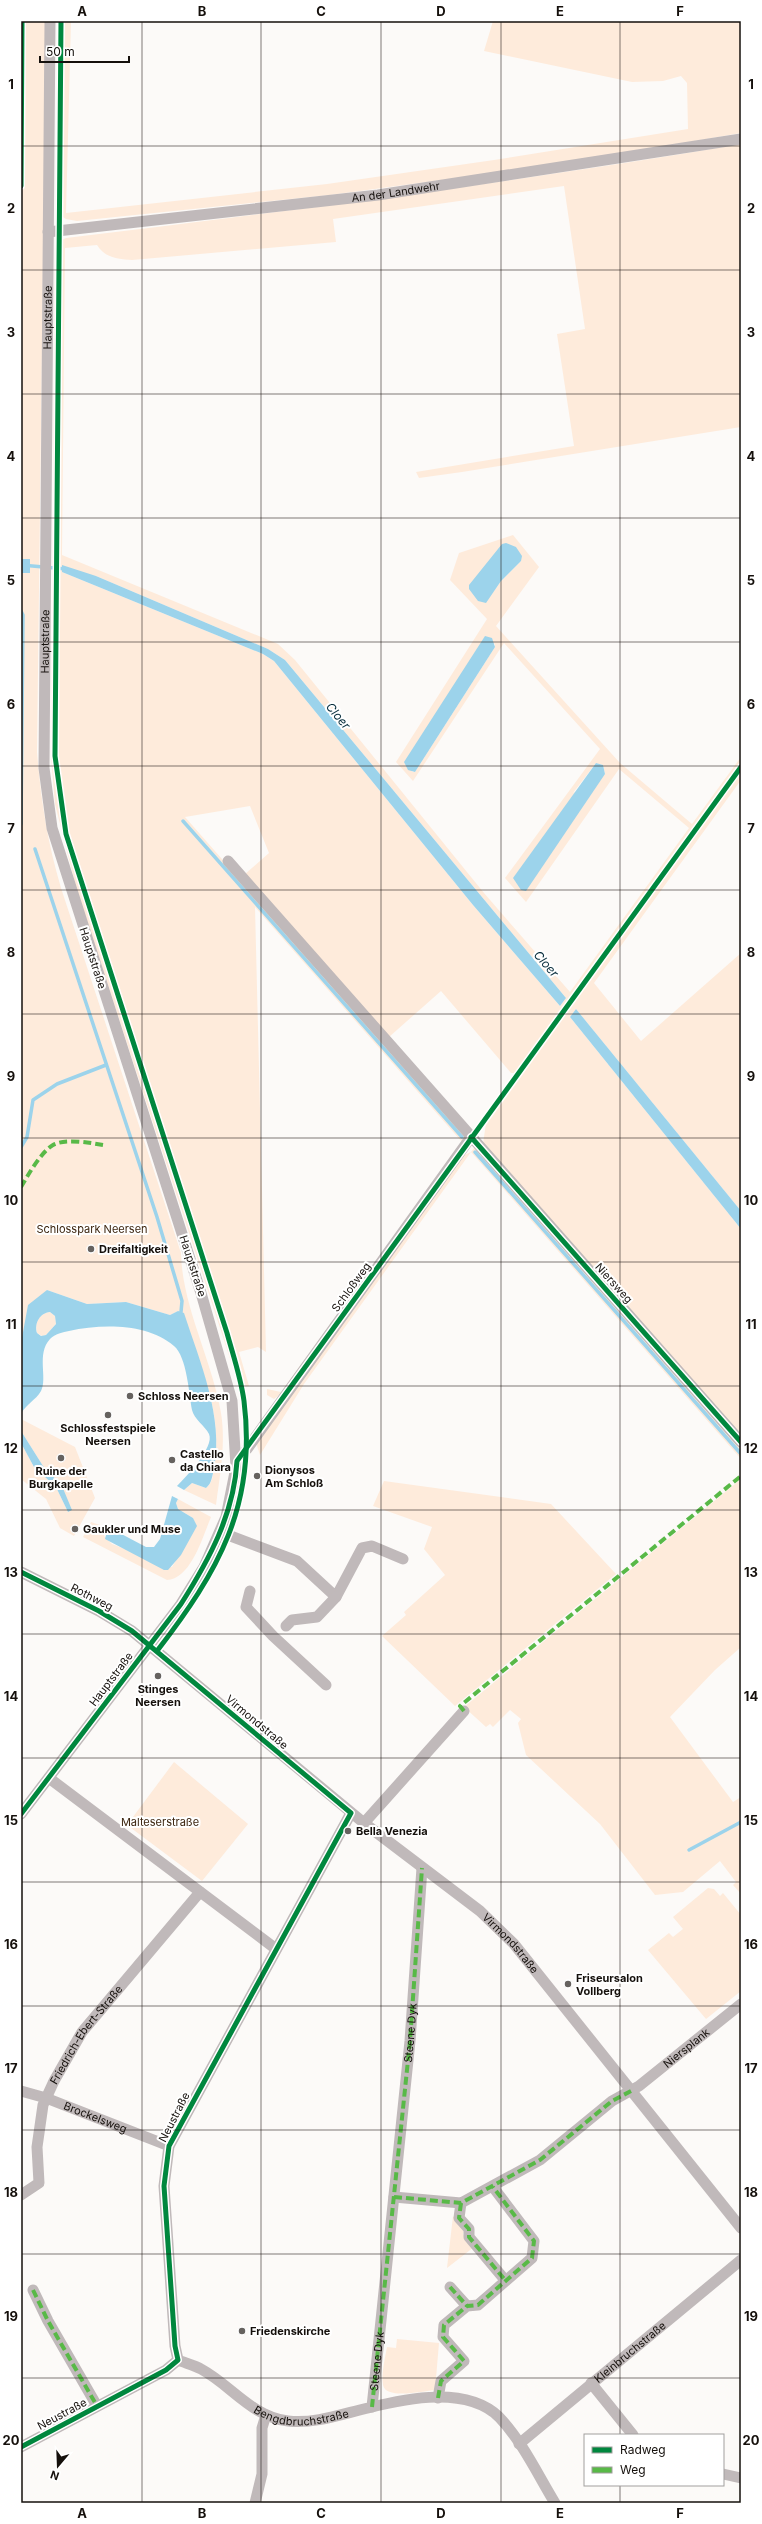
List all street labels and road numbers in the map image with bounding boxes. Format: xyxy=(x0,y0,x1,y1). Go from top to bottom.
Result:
street label: An der Landwehr xyxy=(351,179,441,205)
street label: Hauptstraße xyxy=(40,285,55,350)
street label: Hauptstraße xyxy=(38,609,52,674)
street label: Hauptstraße xyxy=(76,925,110,991)
street label: Hauptstraße xyxy=(176,1233,210,1299)
street label: Schloßweg xyxy=(328,1259,374,1315)
street label: Niersweg xyxy=(592,1260,636,1306)
street label: Rothweg xyxy=(69,1580,115,1614)
street label: Hauptstraße xyxy=(86,1649,136,1709)
street label: Virmondstraße xyxy=(223,1692,291,1752)
street label: Virmondstraße xyxy=(479,1910,542,1976)
street label: Friedrich-Ebert-Straße xyxy=(47,1982,125,2087)
street label: Steene Dyk xyxy=(401,2003,420,2063)
street label: Niersplank xyxy=(660,2025,712,2071)
street label: Neustraße xyxy=(155,2090,193,2144)
street label: Brockelsweg xyxy=(62,2099,129,2136)
street label: Kleinbruchstraße xyxy=(591,2318,669,2386)
street label: Steene Dyk xyxy=(367,2331,387,2392)
street label: Neustraße xyxy=(35,2395,89,2433)
street label: Bengdbruchstraße xyxy=(251,2403,350,2429)

